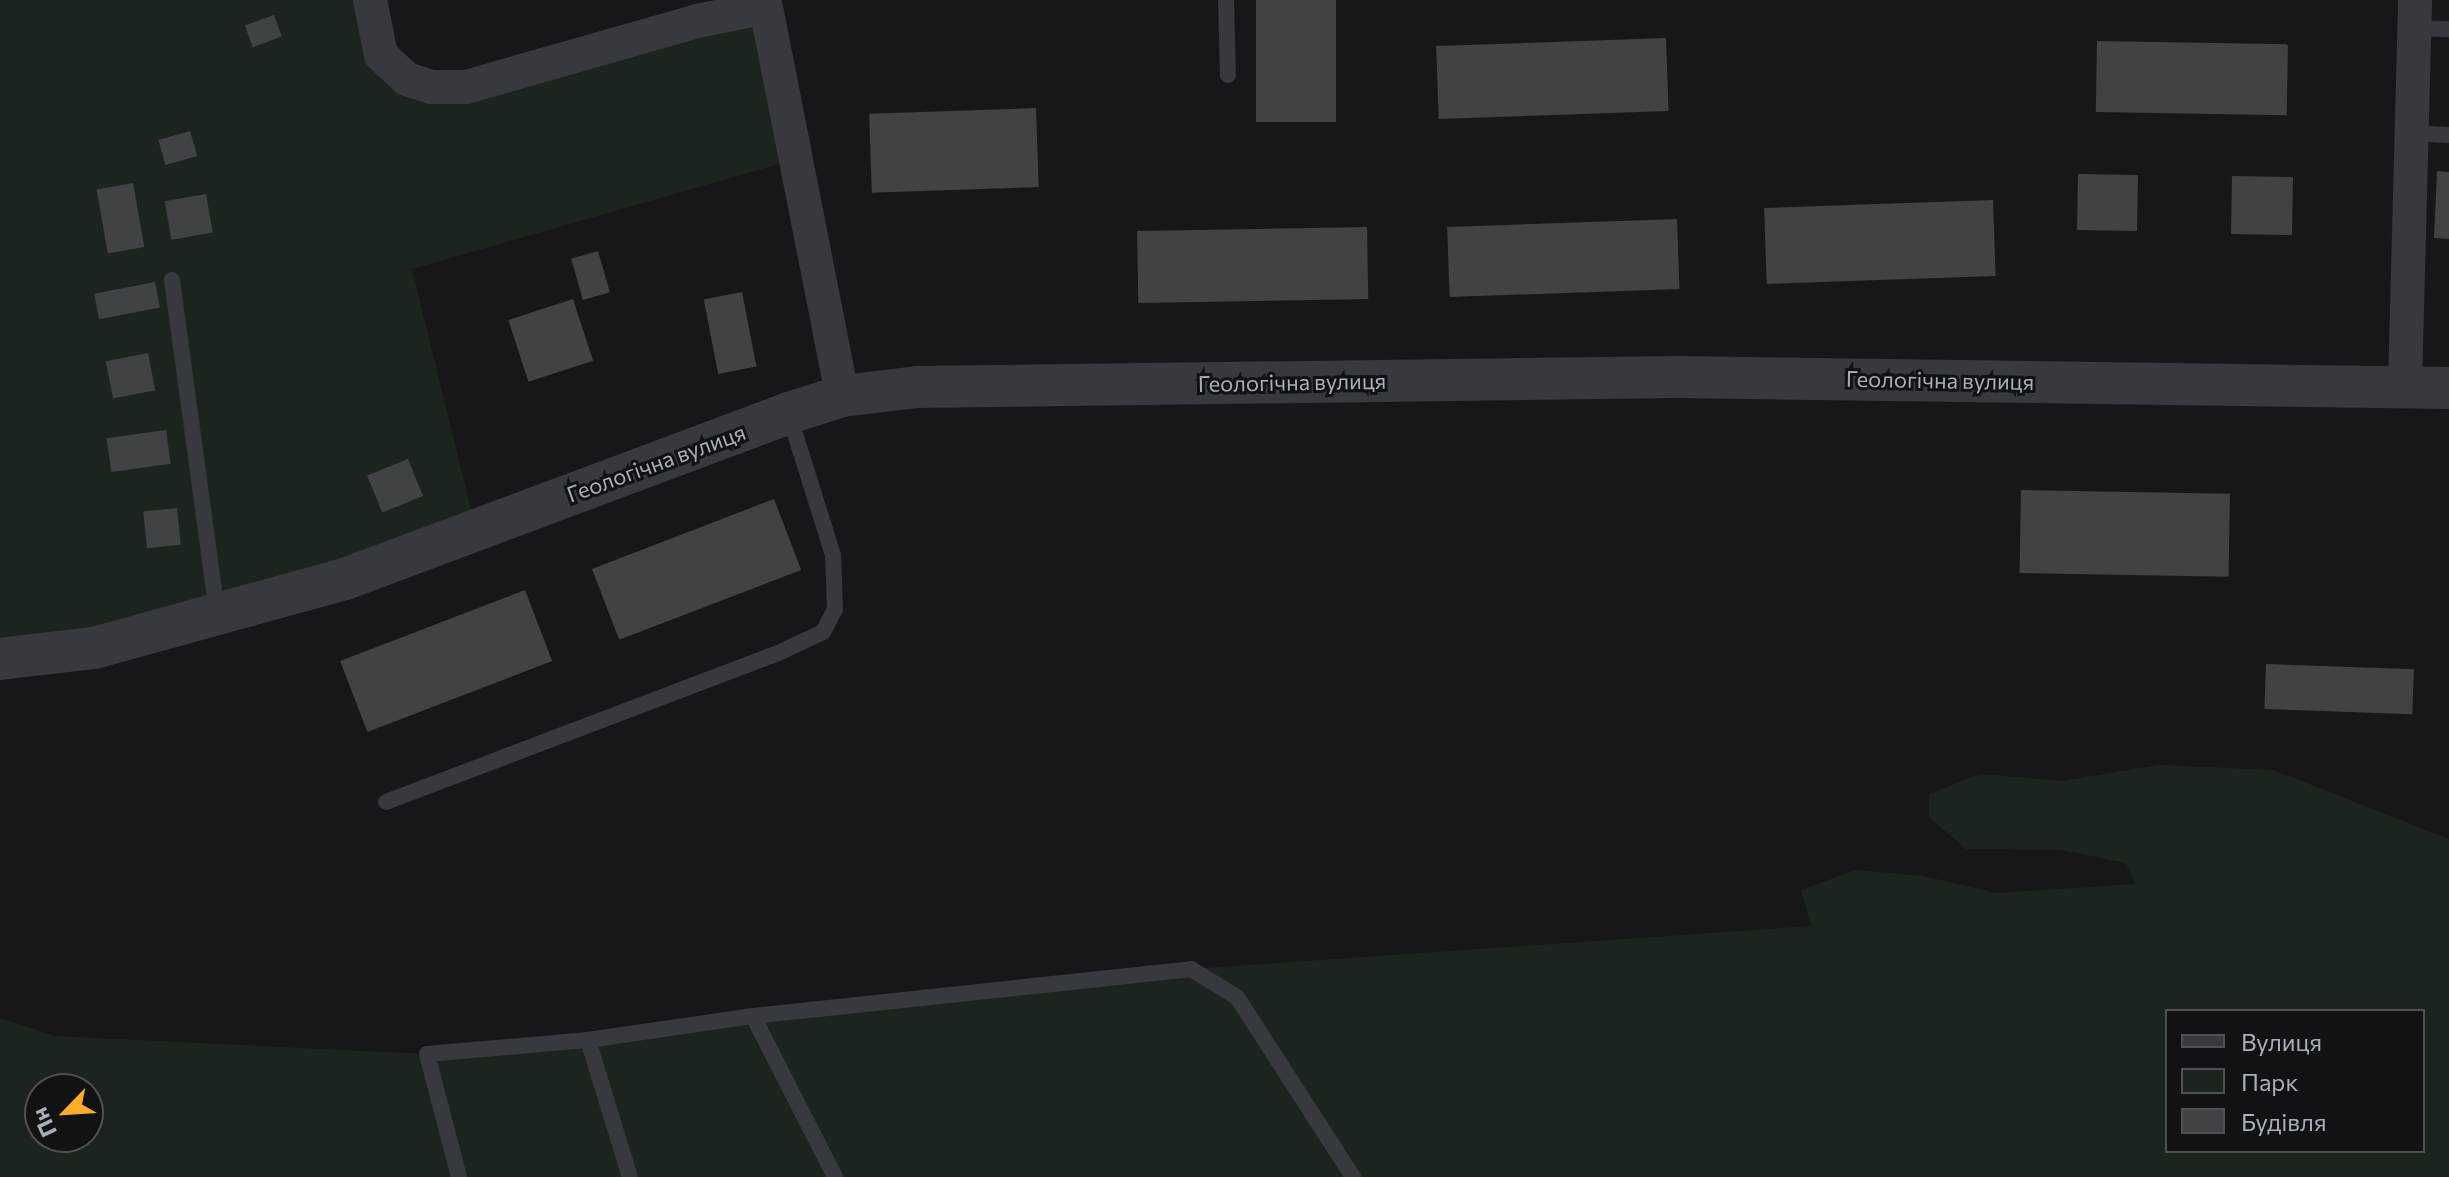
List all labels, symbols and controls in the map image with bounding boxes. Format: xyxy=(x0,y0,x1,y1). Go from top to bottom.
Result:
street label: Геологічна вулиця xyxy=(1846,365,2034,395)
street label: Геологічна вулиця xyxy=(1198,367,1386,397)
street label: Геологічна вулиця xyxy=(563,418,749,508)
legend xyxy=(2165,1009,2425,1153)
text: Вулиця xyxy=(2241,1027,2322,1056)
text: Парк xyxy=(2241,1067,2298,1096)
north arrow xyxy=(24,1073,104,1153)
text: Пн xyxy=(25,1104,62,1141)
text: Будівля xyxy=(2241,1107,2327,1136)

